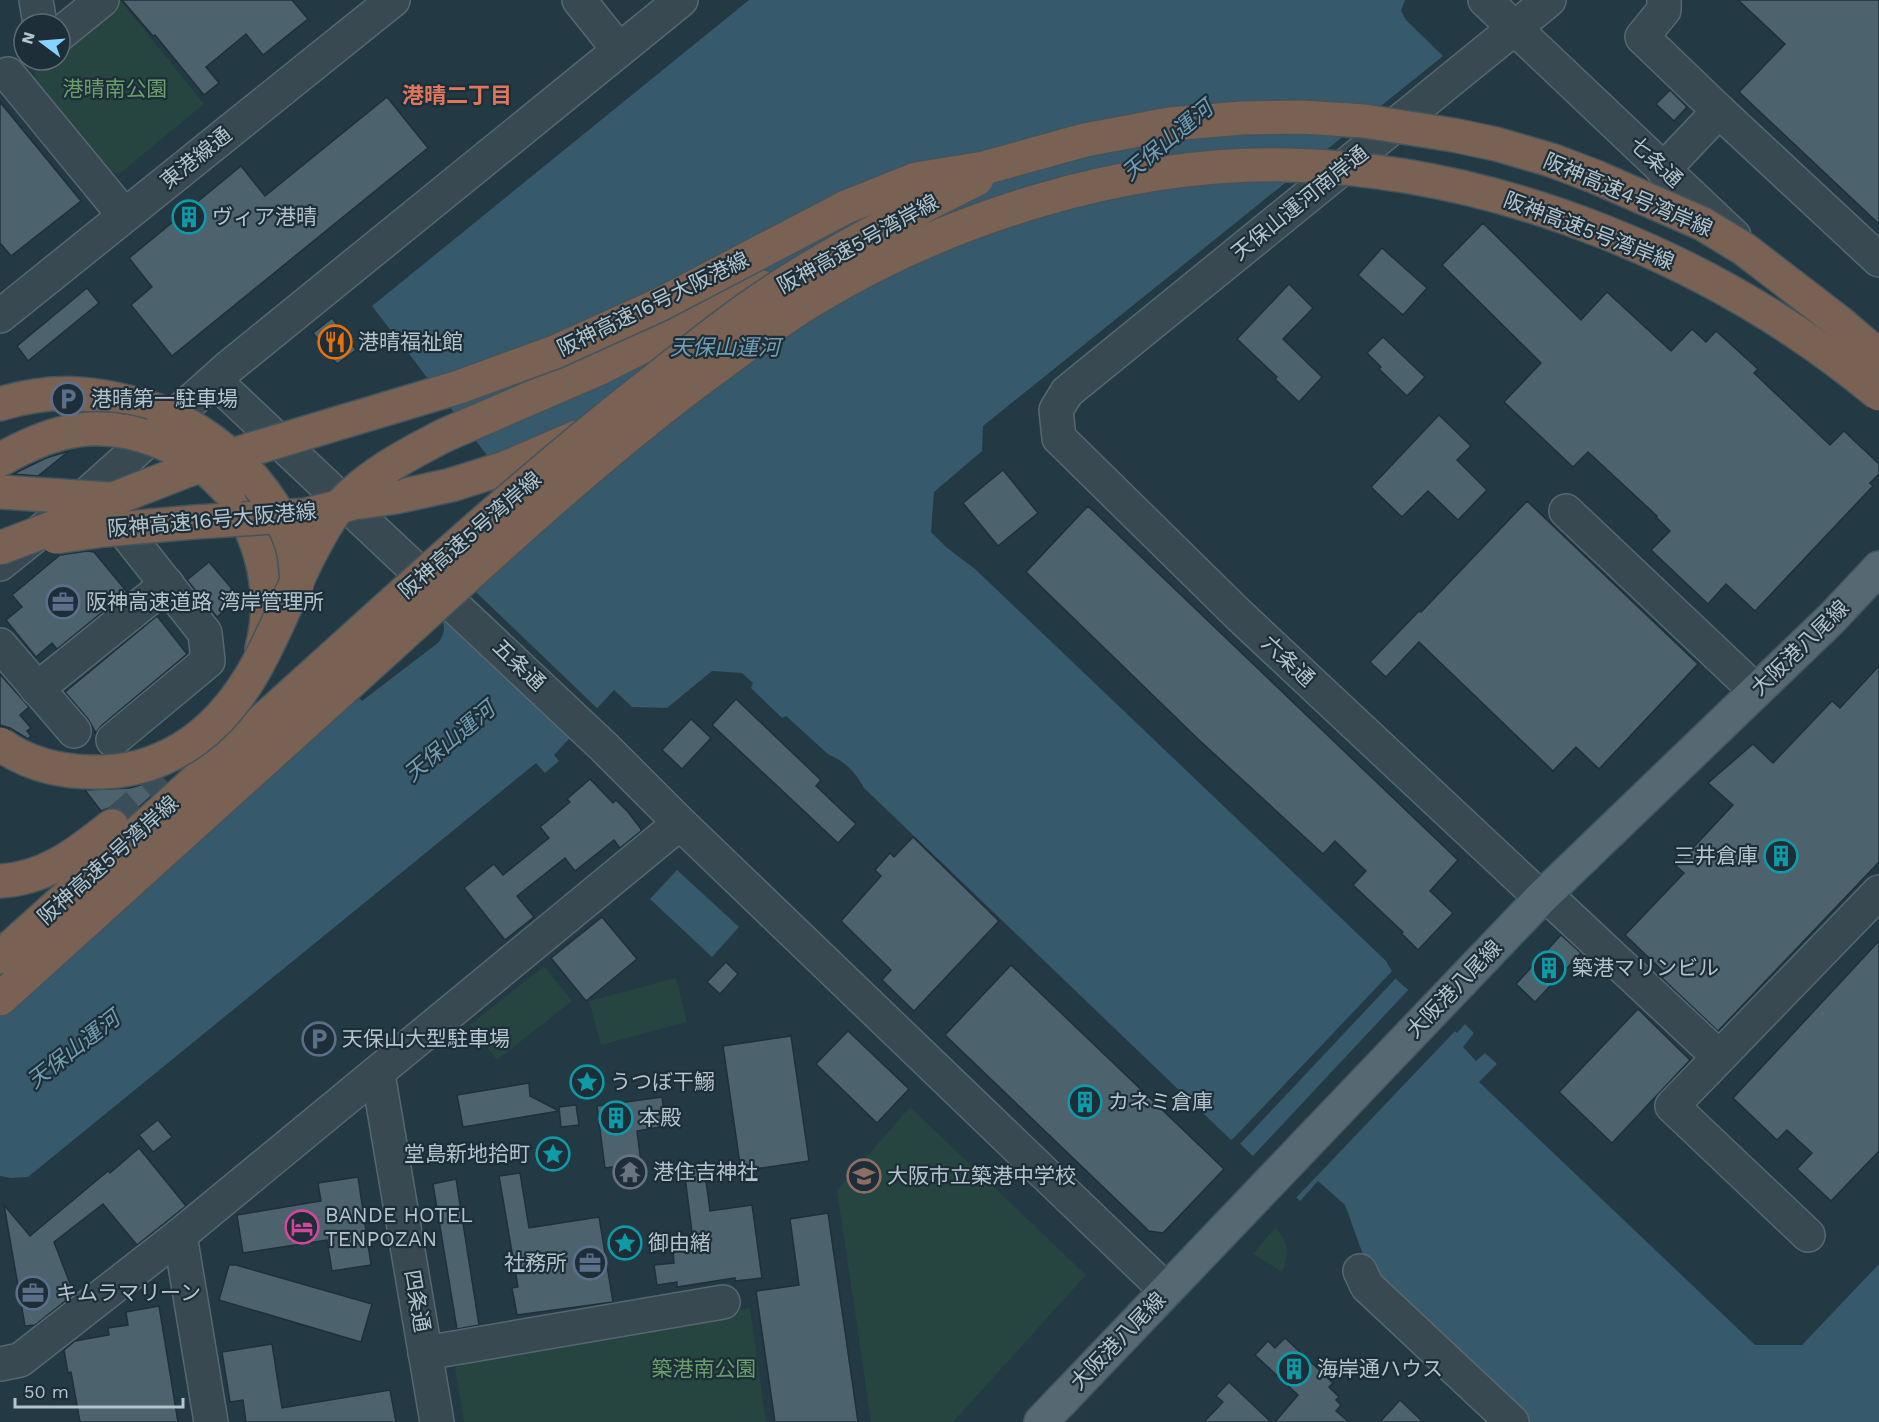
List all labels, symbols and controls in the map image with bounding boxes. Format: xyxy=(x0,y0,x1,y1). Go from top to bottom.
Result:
north arrow xyxy=(12,12,72,72)
text: N xyxy=(17,30,39,46)
park label: 港晴南公園 xyxy=(63,76,168,101)
district label: 港晴二丁目 xyxy=(402,83,512,108)
water label: 天保山運河 xyxy=(1117,93,1221,185)
street label: 東港線通 xyxy=(155,121,236,194)
street label: 七条通 xyxy=(1625,131,1688,192)
street label: 天保山運河南岸通 xyxy=(1227,140,1373,265)
street label: 阪神高速4号湾岸線 xyxy=(1540,148,1716,241)
street label: 阪神高速5号湾岸線 xyxy=(1501,187,1678,274)
street label: 阪神高速5号湾岸線 xyxy=(773,189,943,298)
building icon: ヴィア港晴 xyxy=(171,199,207,235)
place label: ヴィア港晴 xyxy=(212,204,317,229)
street label: 阪神高速16号大阪港線 xyxy=(553,246,753,361)
restaurant icon: 港晴福祉館 xyxy=(317,324,353,360)
place label: 港晴福祉館 xyxy=(358,329,463,354)
water label: 天保山運河 xyxy=(670,335,784,360)
parking icon: 港晴第一駐車場 xyxy=(50,381,86,417)
place label: 港晴第一駐車場 xyxy=(91,386,238,411)
street label: 阪神高速5号湾岸線 xyxy=(393,466,546,603)
street label: 阪神高速16号大阪港線 xyxy=(106,498,318,541)
office icon: 阪神高速道路 湾岸管理所 xyxy=(45,584,81,620)
place label: 阪神高速道路 湾岸管理所 xyxy=(86,589,324,614)
street label: 大阪港八尾線 xyxy=(1746,595,1854,700)
street label: 六条通 xyxy=(1257,630,1320,691)
street label: 五条通 xyxy=(488,634,551,696)
water label: 天保山運河 xyxy=(399,694,503,786)
street label: 阪神高速5号湾岸線 xyxy=(32,790,183,929)
building icon: 三井倉庫 xyxy=(1763,838,1799,874)
place label: 三井倉庫 xyxy=(1674,843,1758,868)
street label: 大阪港八尾線 xyxy=(1401,935,1506,1043)
building icon: 築港マリンビル xyxy=(1531,950,1567,986)
place label: 築港マリンビル xyxy=(1572,955,1719,980)
water label: 天保山運河 xyxy=(22,1003,127,1093)
parking icon: 天保山大型駐車場 xyxy=(301,1021,337,1057)
place label: 天保山大型駐車場 xyxy=(342,1026,510,1051)
place icon: うつぼ干鰯 xyxy=(569,1064,605,1100)
place label: うつぼ干鰯 xyxy=(610,1069,715,1094)
building icon: カネミ倉庫 xyxy=(1067,1084,1103,1120)
place label: カネミ倉庫 xyxy=(1108,1089,1213,1114)
building icon: 本殿 xyxy=(598,1100,634,1136)
place label: 本殿 xyxy=(639,1105,681,1130)
place icon: 堂島新地拾町 xyxy=(535,1136,571,1172)
place label: 堂島新地拾町 xyxy=(404,1141,530,1166)
temple icon: 港住吉神社 xyxy=(612,1154,648,1190)
school or university icon: 大阪市立築港中学校 xyxy=(846,1158,882,1194)
place label: 港住吉神社 xyxy=(653,1159,758,1184)
place label: 大阪市立築港中学校 xyxy=(887,1163,1076,1188)
place label: BANDE HOTEL TENPOZAN xyxy=(325,1202,473,1251)
hotel icon: BANDE HOTEL TENPOZAN xyxy=(284,1209,320,1245)
place icon: 御由緒 xyxy=(607,1225,643,1261)
place label: 御由緒 xyxy=(648,1230,711,1255)
office icon: 社務所 xyxy=(572,1245,608,1281)
place label: 社務所 xyxy=(504,1250,567,1275)
street label: 四条通 xyxy=(400,1268,435,1334)
office icon: キムラマリーン xyxy=(15,1275,51,1311)
place label: キムラマリーン xyxy=(56,1280,201,1305)
street label: 大阪港八尾線 xyxy=(1065,1287,1170,1395)
building icon: 海岸通ハウス xyxy=(1276,1351,1312,1387)
park label: 築港南公園 xyxy=(652,1356,757,1381)
place label: 海岸通ハウス xyxy=(1317,1356,1443,1381)
scale bar xyxy=(15,1371,183,1409)
text: 50 m xyxy=(24,1381,69,1402)

